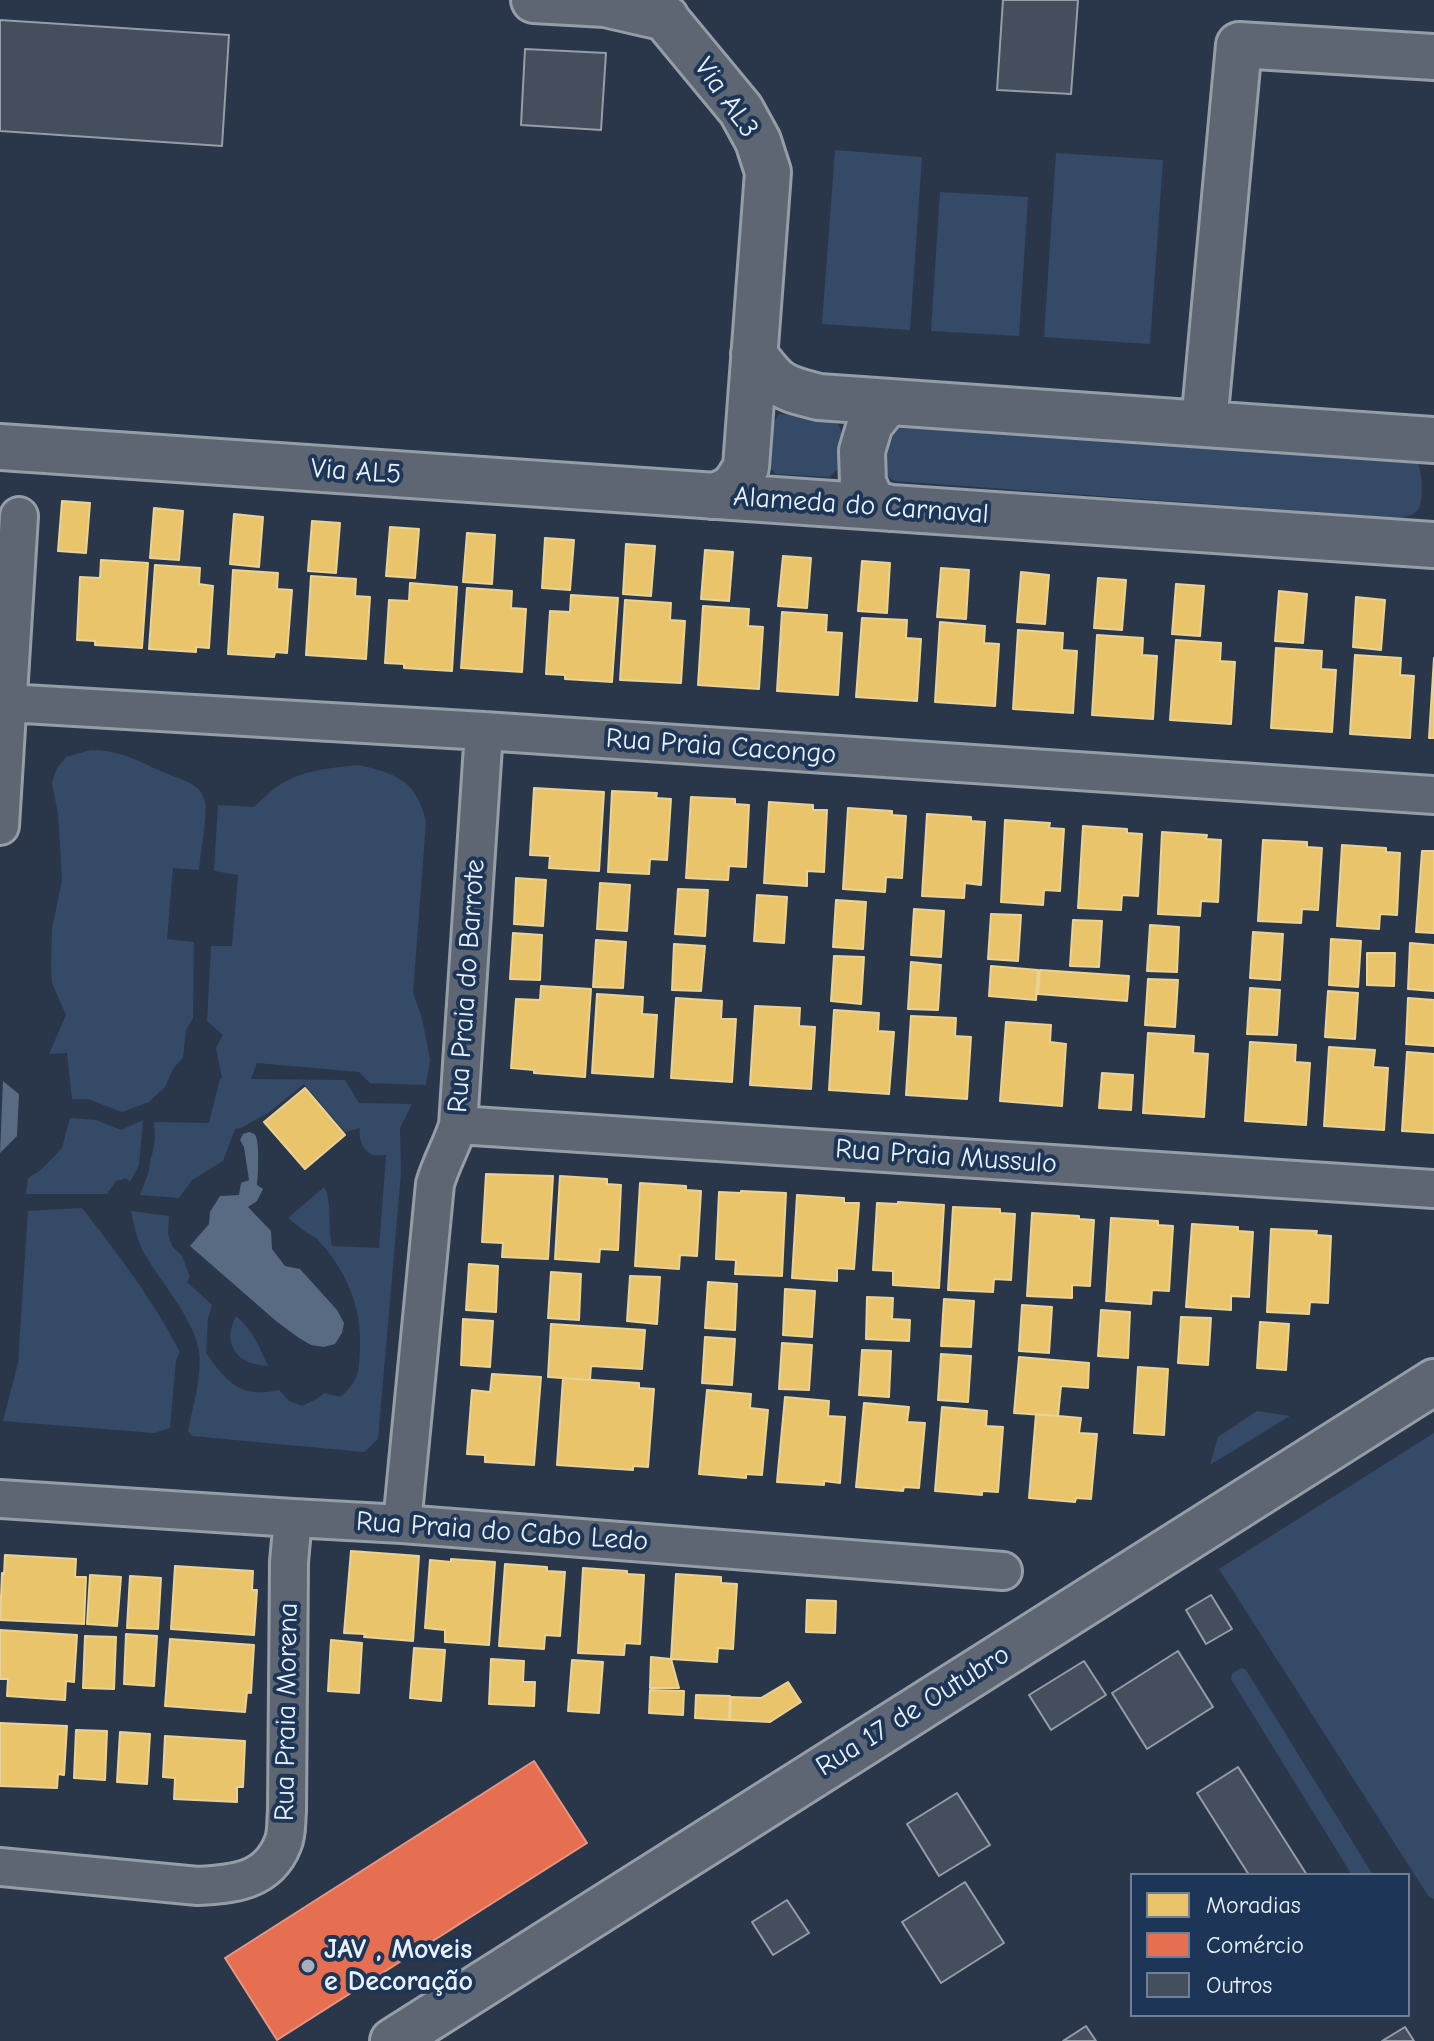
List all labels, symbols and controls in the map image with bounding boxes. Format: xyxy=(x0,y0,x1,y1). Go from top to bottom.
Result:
street label: Via AL3 xyxy=(687,52,765,144)
street label: Via AL5 xyxy=(310,452,402,492)
street label: Alameda do Carnaval xyxy=(732,480,990,532)
street label: Rua Praia Cacongo xyxy=(605,722,837,772)
street label: Rua Praia do Barrote xyxy=(441,858,493,1114)
street label: Rua Praia Mussulo xyxy=(834,1132,1058,1182)
street label: Rua Praia do Cabo Ledo xyxy=(355,1505,649,1559)
street label: Rua Praia Morena xyxy=(268,1602,306,1822)
street label: Rua 17 de Outubro xyxy=(810,1638,1016,1784)
legend xyxy=(1130,1873,1410,2017)
text: Moradias xyxy=(1206,1891,1301,1919)
text: Comércio xyxy=(1206,1931,1304,1959)
place label: JAV , Moveis e Decoração xyxy=(324,1933,473,1999)
marker: JAV , Moveis e Decoração xyxy=(299,1957,317,1975)
text: Outros xyxy=(1206,1971,1272,1999)

